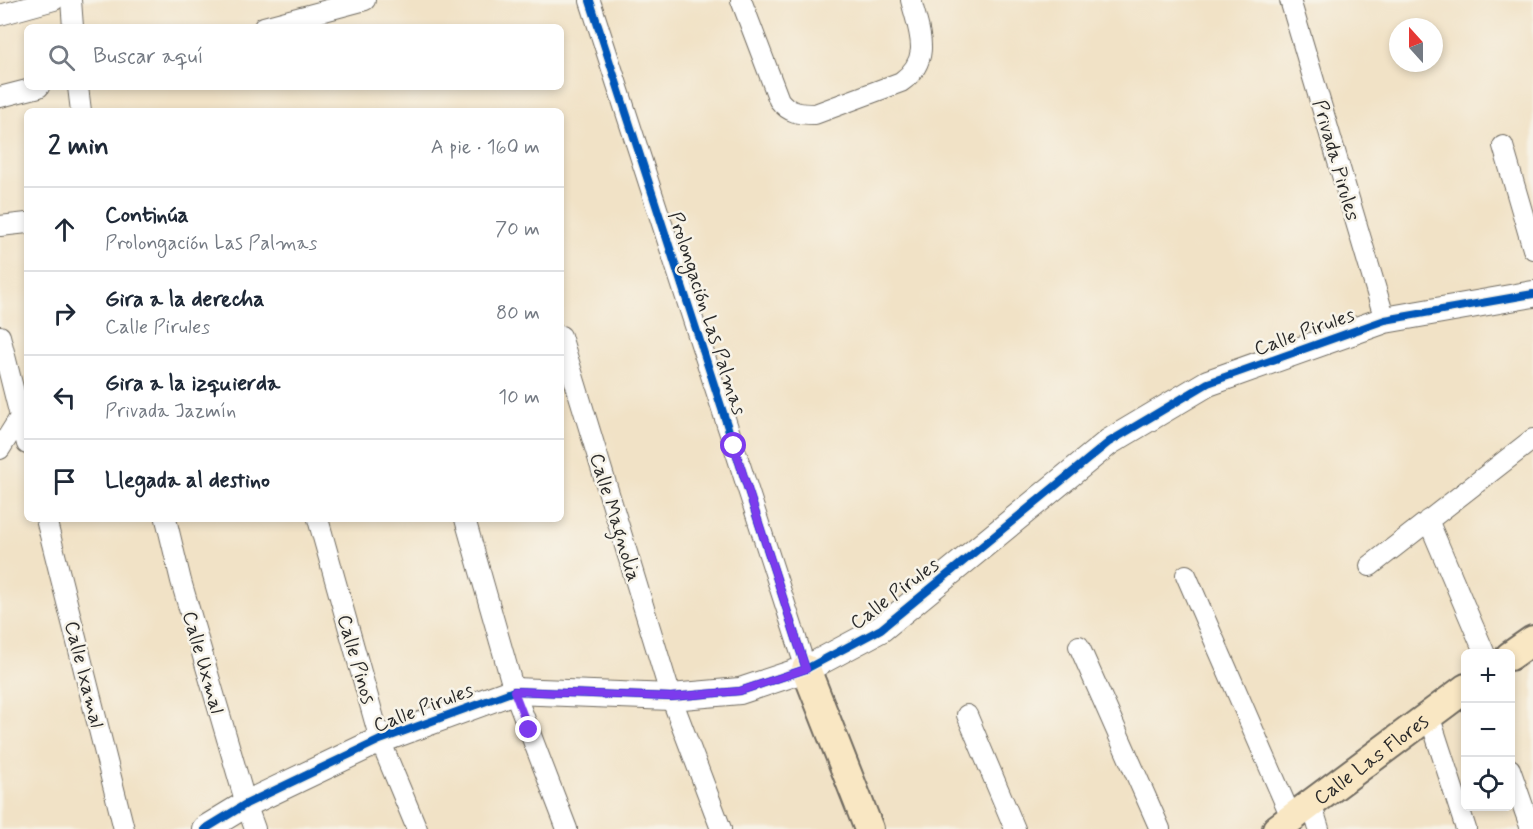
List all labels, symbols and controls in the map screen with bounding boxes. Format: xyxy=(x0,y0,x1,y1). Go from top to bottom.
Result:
north arrow xyxy=(1389,18,1443,72)
search box xyxy=(24,24,564,90)
icon: search xyxy=(45,41,78,74)
text: Buscar aquí xyxy=(93,43,204,71)
street label: Privada Pirules xyxy=(1305,97,1366,224)
text: 2 min xyxy=(48,130,109,164)
text: A pie · 160 m xyxy=(431,134,540,161)
text: Continúa xyxy=(105,202,189,230)
street label: Prolongación Las Palmas xyxy=(660,208,752,419)
icon: ahead xyxy=(48,213,81,246)
text: 70 m xyxy=(495,216,540,243)
text: Prolongación Las Palmas xyxy=(105,230,317,257)
text: Gira a la derecha xyxy=(105,286,265,314)
icon: right xyxy=(48,297,81,330)
text: 80 m xyxy=(496,300,540,327)
street label: Calle Pirules xyxy=(1251,302,1359,363)
text: Calle Pirules xyxy=(105,314,210,341)
text: Gira a la izquierda xyxy=(105,370,280,398)
icon: left xyxy=(48,381,81,414)
text: 10 m xyxy=(498,384,540,411)
text: Privada Jazmín xyxy=(105,398,236,425)
route start xyxy=(720,432,746,458)
street label: Calle Magnolia xyxy=(580,450,647,586)
icon: arrive xyxy=(48,465,81,498)
text: Llegada al destino xyxy=(105,467,270,495)
street label: Calle Pirules xyxy=(845,552,945,637)
street label: Calle Uxmal xyxy=(175,608,230,717)
street label: Calle Pinos xyxy=(330,611,381,707)
street label: Calle Ixamal xyxy=(57,618,110,731)
map controls xyxy=(1461,649,1515,811)
button: + xyxy=(1461,649,1515,703)
street label: Calle Pirules xyxy=(370,677,478,740)
button: − xyxy=(1461,703,1515,757)
street label: Calle Las Flores xyxy=(1309,708,1435,812)
route end xyxy=(515,716,541,742)
button: locate xyxy=(1461,757,1515,811)

